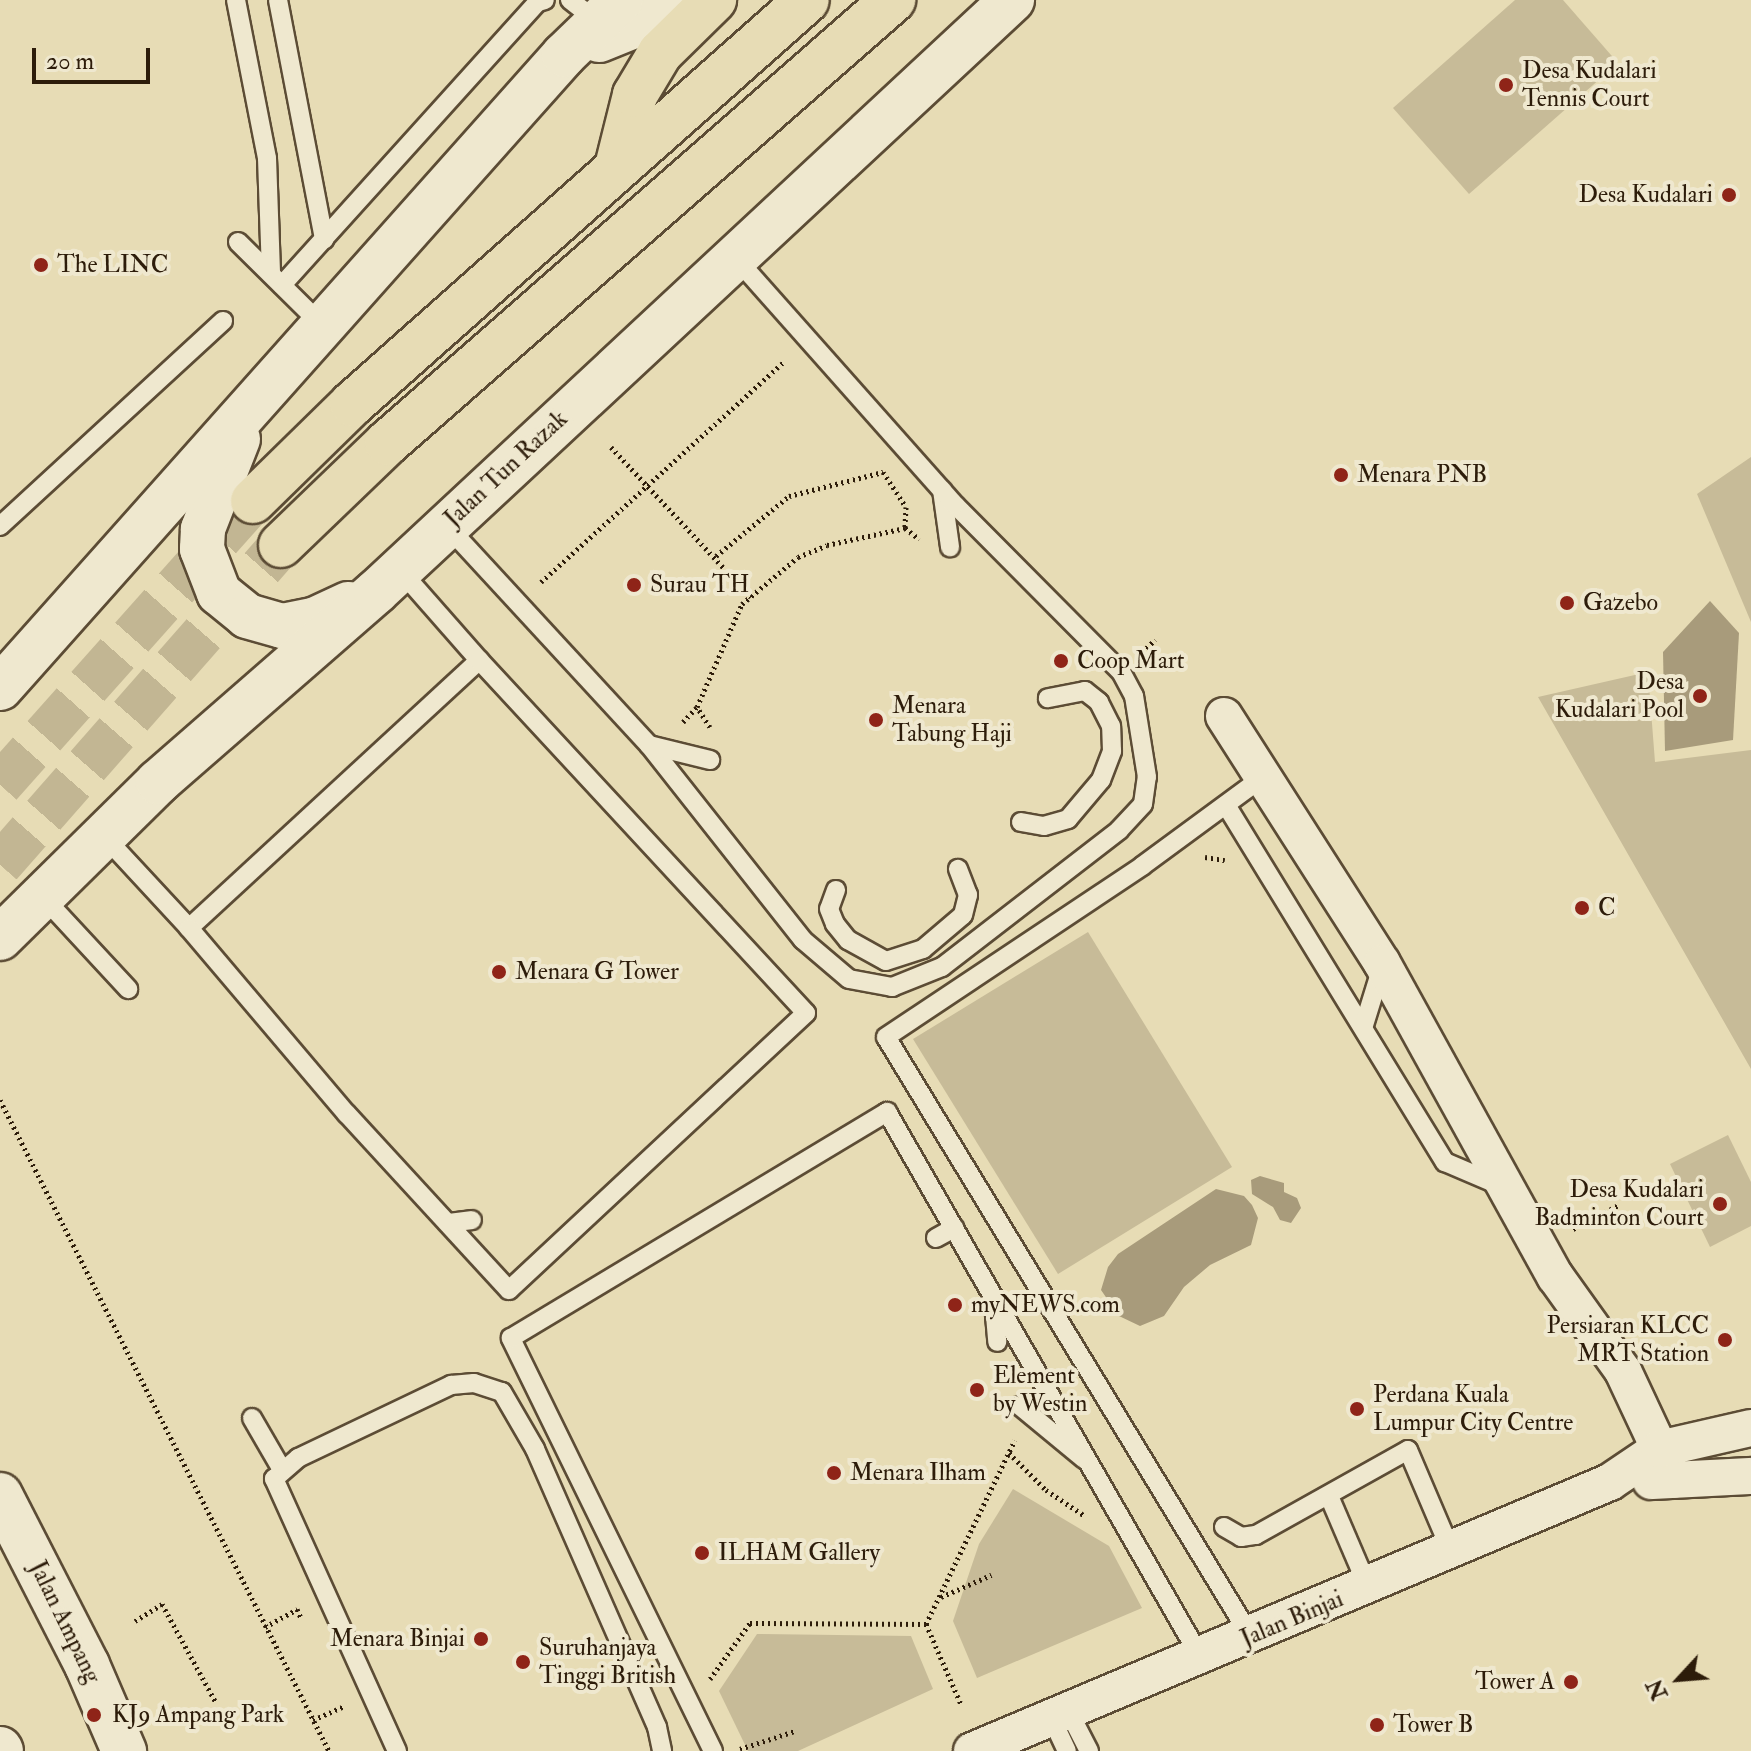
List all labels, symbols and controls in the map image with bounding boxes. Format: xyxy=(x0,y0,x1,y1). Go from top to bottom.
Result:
scale bar xyxy=(36,32,154,82)
text: 20 m xyxy=(46,46,94,77)
place label: Desa Kudalari Tennis Court xyxy=(1522,57,1657,113)
marker: Desa Kudalari Tennis Court xyxy=(1497,76,1515,94)
place label: Desa Kudalari xyxy=(1578,181,1713,209)
marker: Desa Kudalari xyxy=(1720,186,1738,204)
place label: The LINC xyxy=(57,251,168,279)
marker: The LINC xyxy=(32,256,50,274)
street label: Jalan Tun Razak xyxy=(439,405,573,533)
place label: Menara PNB xyxy=(1357,461,1487,489)
marker: Menara PNB xyxy=(1332,466,1350,484)
place label: Surau TH xyxy=(650,571,749,599)
marker: Surau TH xyxy=(625,576,643,594)
place label: Gazebo xyxy=(1583,589,1658,617)
marker: Gazebo xyxy=(1558,594,1576,612)
place label: Coop Mart xyxy=(1077,647,1185,675)
marker: Coop Mart xyxy=(1052,652,1070,670)
place label: Desa Kudalari Pool xyxy=(1555,668,1684,724)
marker: Desa Kudalari Pool xyxy=(1691,687,1709,705)
place label: Menara Tabung Haji xyxy=(892,692,1012,748)
marker: Menara Tabung Haji xyxy=(867,711,885,729)
place label: C xyxy=(1598,894,1616,922)
marker: C xyxy=(1573,899,1591,917)
place label: Menara G Tower xyxy=(515,958,679,986)
marker: Menara G Tower xyxy=(490,963,508,981)
place label: Desa Kudalari Badminton Court xyxy=(1534,1176,1704,1232)
marker: Desa Kudalari Badminton Court xyxy=(1711,1195,1729,1213)
place label: myNEWS.com xyxy=(971,1291,1120,1319)
marker: myNEWS.com xyxy=(946,1296,964,1314)
place label: Persiaran KLCC MRT Station xyxy=(1547,1312,1709,1368)
marker: Persiaran KLCC MRT Station xyxy=(1716,1331,1734,1349)
place label: Element by Westin xyxy=(993,1362,1087,1418)
marker: Element by Westin xyxy=(968,1381,986,1399)
place label: Perdana Kuala Lumpur City Centre xyxy=(1373,1381,1573,1437)
marker: Perdana Kuala Lumpur City Centre xyxy=(1348,1400,1366,1418)
place label: Menara Ilham xyxy=(850,1459,986,1487)
marker: Menara Ilham xyxy=(825,1464,843,1482)
place label: ILHAM Gallery xyxy=(718,1539,880,1567)
marker: ILHAM Gallery xyxy=(693,1544,711,1562)
street label: Jalan Ampang xyxy=(23,1556,107,1688)
street label: Jalan Binjai xyxy=(1236,1585,1348,1653)
place label: Menara Binjai xyxy=(330,1625,465,1653)
marker: Menara Binjai xyxy=(472,1630,490,1648)
place label: Suruhanjaya Tinggi British xyxy=(539,1634,676,1690)
north arrow xyxy=(1639,1639,1719,1719)
marker: Suruhanjaya Tinggi British xyxy=(514,1653,532,1671)
place label: Tower A xyxy=(1475,1668,1555,1696)
marker: Tower A xyxy=(1562,1673,1580,1691)
text: N xyxy=(1641,1675,1674,1705)
place label: KJ9 Ampang Park xyxy=(112,1701,284,1729)
marker: KJ9 Ampang Park xyxy=(83,1704,105,1726)
place label: Tower B xyxy=(1393,1711,1474,1739)
marker: Tower B xyxy=(1368,1716,1386,1734)

